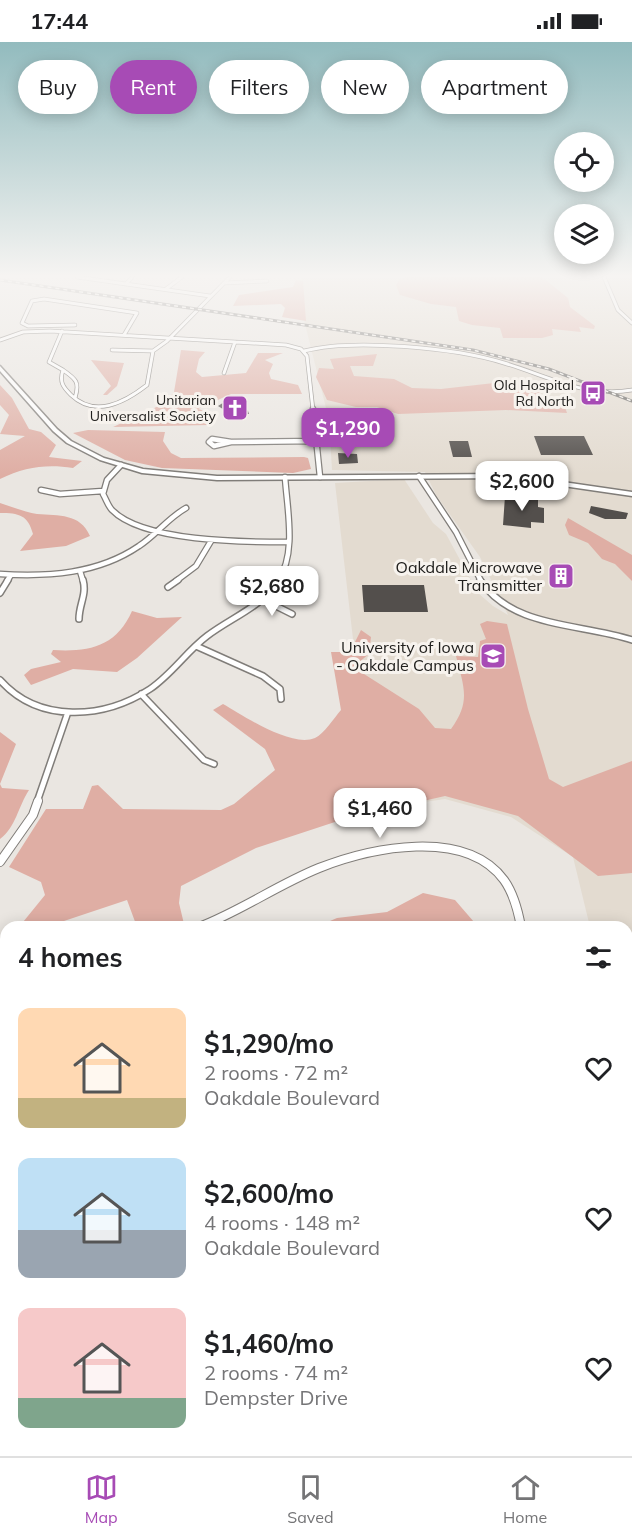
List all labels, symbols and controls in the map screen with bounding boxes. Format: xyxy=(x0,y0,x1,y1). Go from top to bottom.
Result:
text: 17:44 xyxy=(30,7,88,35)
chip: Buy xyxy=(18,60,98,114)
chip: Rent xyxy=(110,60,197,114)
chip: Filters xyxy=(209,60,309,114)
chip: New xyxy=(321,60,409,114)
chip: Apartment xyxy=(421,60,568,114)
map controls xyxy=(554,132,614,264)
button: locate xyxy=(554,132,614,192)
button: layers xyxy=(554,204,614,264)
place label: Old Hospital Rd North xyxy=(494,376,574,410)
bus stop icon: Old Hospital Rd North xyxy=(578,378,608,408)
place label: Unitarian Universalist Society xyxy=(90,391,217,425)
church icon: Unitarian Universalist Society xyxy=(220,393,250,423)
pin: $1,290 xyxy=(299,408,397,459)
text: $1,290 xyxy=(316,415,380,440)
pin: $2,600 xyxy=(473,461,571,512)
text: $2,600 xyxy=(490,468,554,493)
place label: Oakdale Microwave Transmitter xyxy=(396,557,542,595)
building icon: Oakdale Microwave Transmitter xyxy=(546,561,576,591)
pin: $2,680 xyxy=(223,566,321,617)
text: $2,680 xyxy=(240,573,304,598)
place label: University of Iowa - Oakdale Campus xyxy=(336,637,474,675)
school or university icon: University of Iowa - Oakdale Campus xyxy=(478,641,508,671)
pin: $1,460 xyxy=(331,788,429,839)
text: $1,460 xyxy=(348,795,412,820)
text: 4 homes xyxy=(18,941,122,974)
icon: filters xyxy=(582,941,615,974)
text: $1,290/mo xyxy=(204,1027,334,1060)
icon: home xyxy=(66,1032,138,1104)
icon: heart xyxy=(582,1052,615,1085)
text: 2 rooms · 72 m² xyxy=(204,1060,348,1085)
text: Oakdale Boulevard xyxy=(204,1085,380,1110)
text: $2,600/mo xyxy=(204,1177,334,1210)
icon: home xyxy=(66,1182,138,1254)
icon: heart xyxy=(582,1202,615,1235)
text: 4 rooms · 148 m² xyxy=(204,1210,360,1235)
text: Oakdale Boulevard xyxy=(204,1235,380,1260)
text: $1,460/mo xyxy=(204,1327,334,1360)
icon: home xyxy=(66,1332,138,1404)
icon: heart xyxy=(582,1352,615,1385)
text: 2 rooms · 74 m² xyxy=(204,1360,348,1385)
text: Dempster Drive xyxy=(204,1385,348,1410)
tab: Map xyxy=(85,1471,118,1527)
tab: Saved xyxy=(287,1471,333,1527)
tab: Home xyxy=(503,1471,547,1527)

